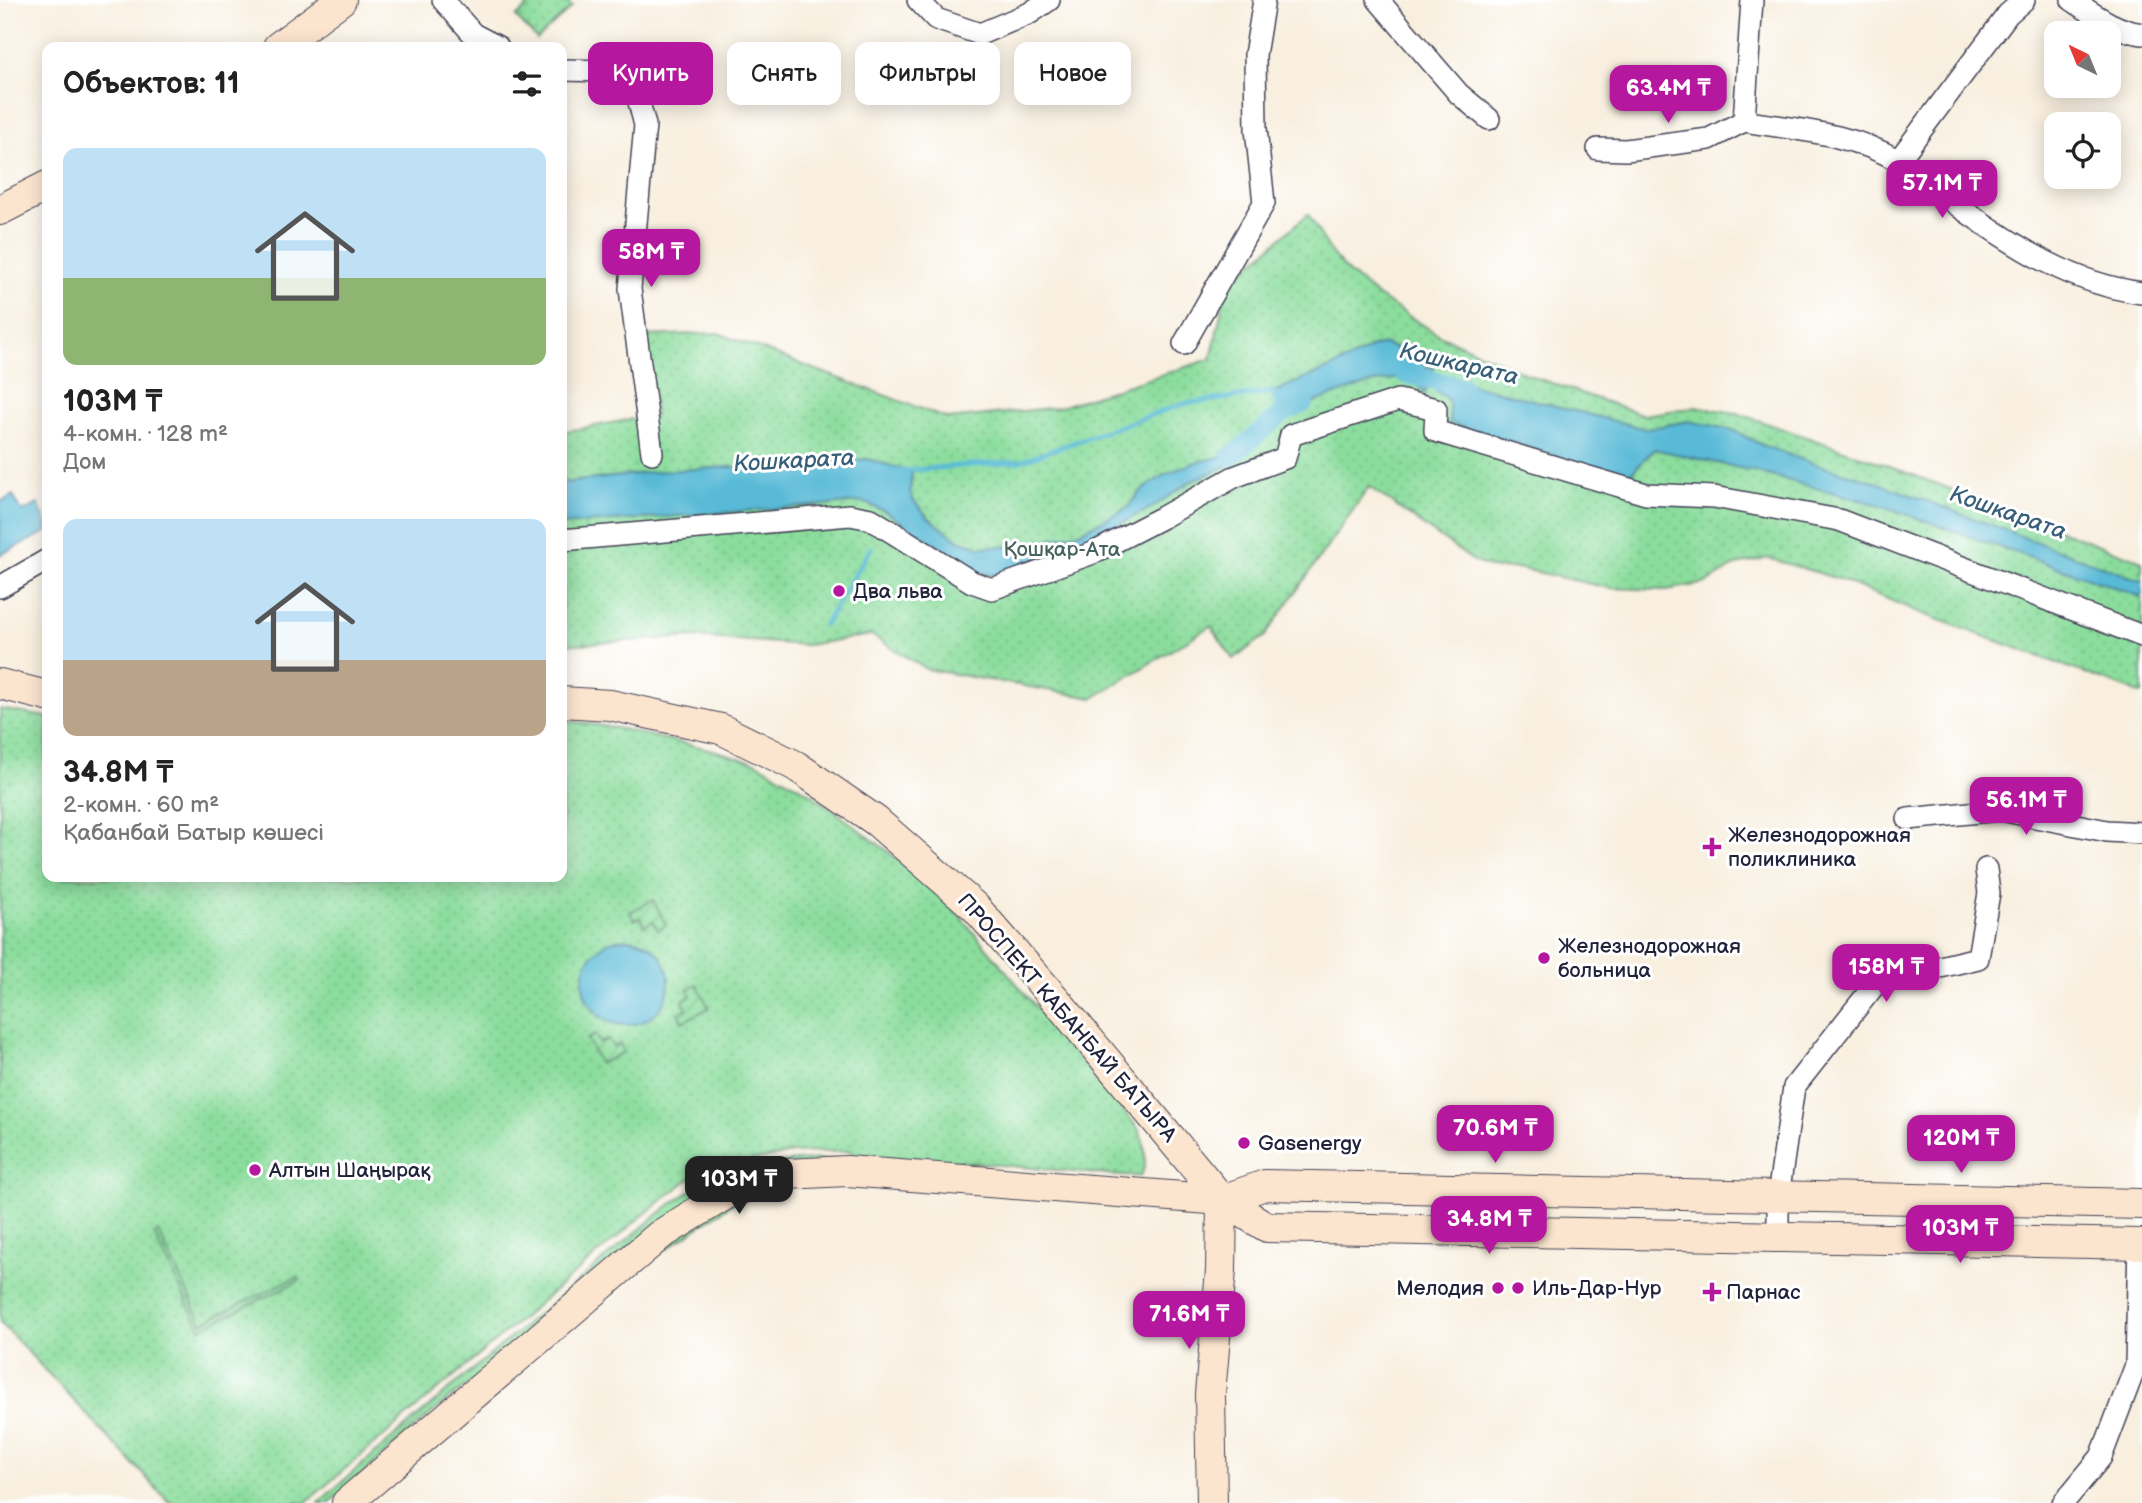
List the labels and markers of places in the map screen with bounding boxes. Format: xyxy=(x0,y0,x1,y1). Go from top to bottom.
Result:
pin: 63.4M ₸ xyxy=(1603,66,1733,125)
pin: 57.1M ₸ xyxy=(1877,160,2007,220)
pin: 58M ₸ xyxy=(602,230,700,289)
place label: Два льва xyxy=(853,579,943,604)
marker: Два льва xyxy=(831,583,847,599)
pin: 56.1M ₸ xyxy=(1961,778,2091,837)
place label: Железнодорожная поликлиника xyxy=(1728,823,1911,872)
marker: Железнодорожная поликлиника xyxy=(1702,837,1722,857)
place label: Железнодорожная больница xyxy=(1558,934,1741,983)
pin: 158M ₸ xyxy=(1829,944,1943,1004)
marker: Железнодорожная больница xyxy=(1536,950,1552,966)
pin: 70.6M ₸ xyxy=(1430,1106,1560,1165)
pin: 120M ₸ xyxy=(1904,1116,2018,1175)
place label: Gasenergy xyxy=(1258,1131,1362,1156)
marker: Gasenergy xyxy=(1236,1135,1252,1151)
pin: 103M ₸ xyxy=(682,1156,796,1216)
place label: Алтын Шаңырақ xyxy=(268,1158,431,1183)
marker: Алтын Шаңырақ xyxy=(247,1162,263,1178)
pin: 34.8M ₸ xyxy=(1424,1196,1554,1256)
pin: 103M ₸ xyxy=(1903,1206,2017,1265)
place label: Мелодия xyxy=(1396,1276,1484,1301)
place label: Иль-Дар-Нур xyxy=(1532,1276,1662,1301)
marker: Мелодия xyxy=(1490,1280,1506,1296)
marker: Иль-Дар-Нур xyxy=(1510,1280,1526,1296)
place label: Парнас xyxy=(1726,1280,1801,1305)
marker: Парнас xyxy=(1704,1284,1720,1300)
pin: 71.6M ₸ xyxy=(1124,1292,1254,1351)

